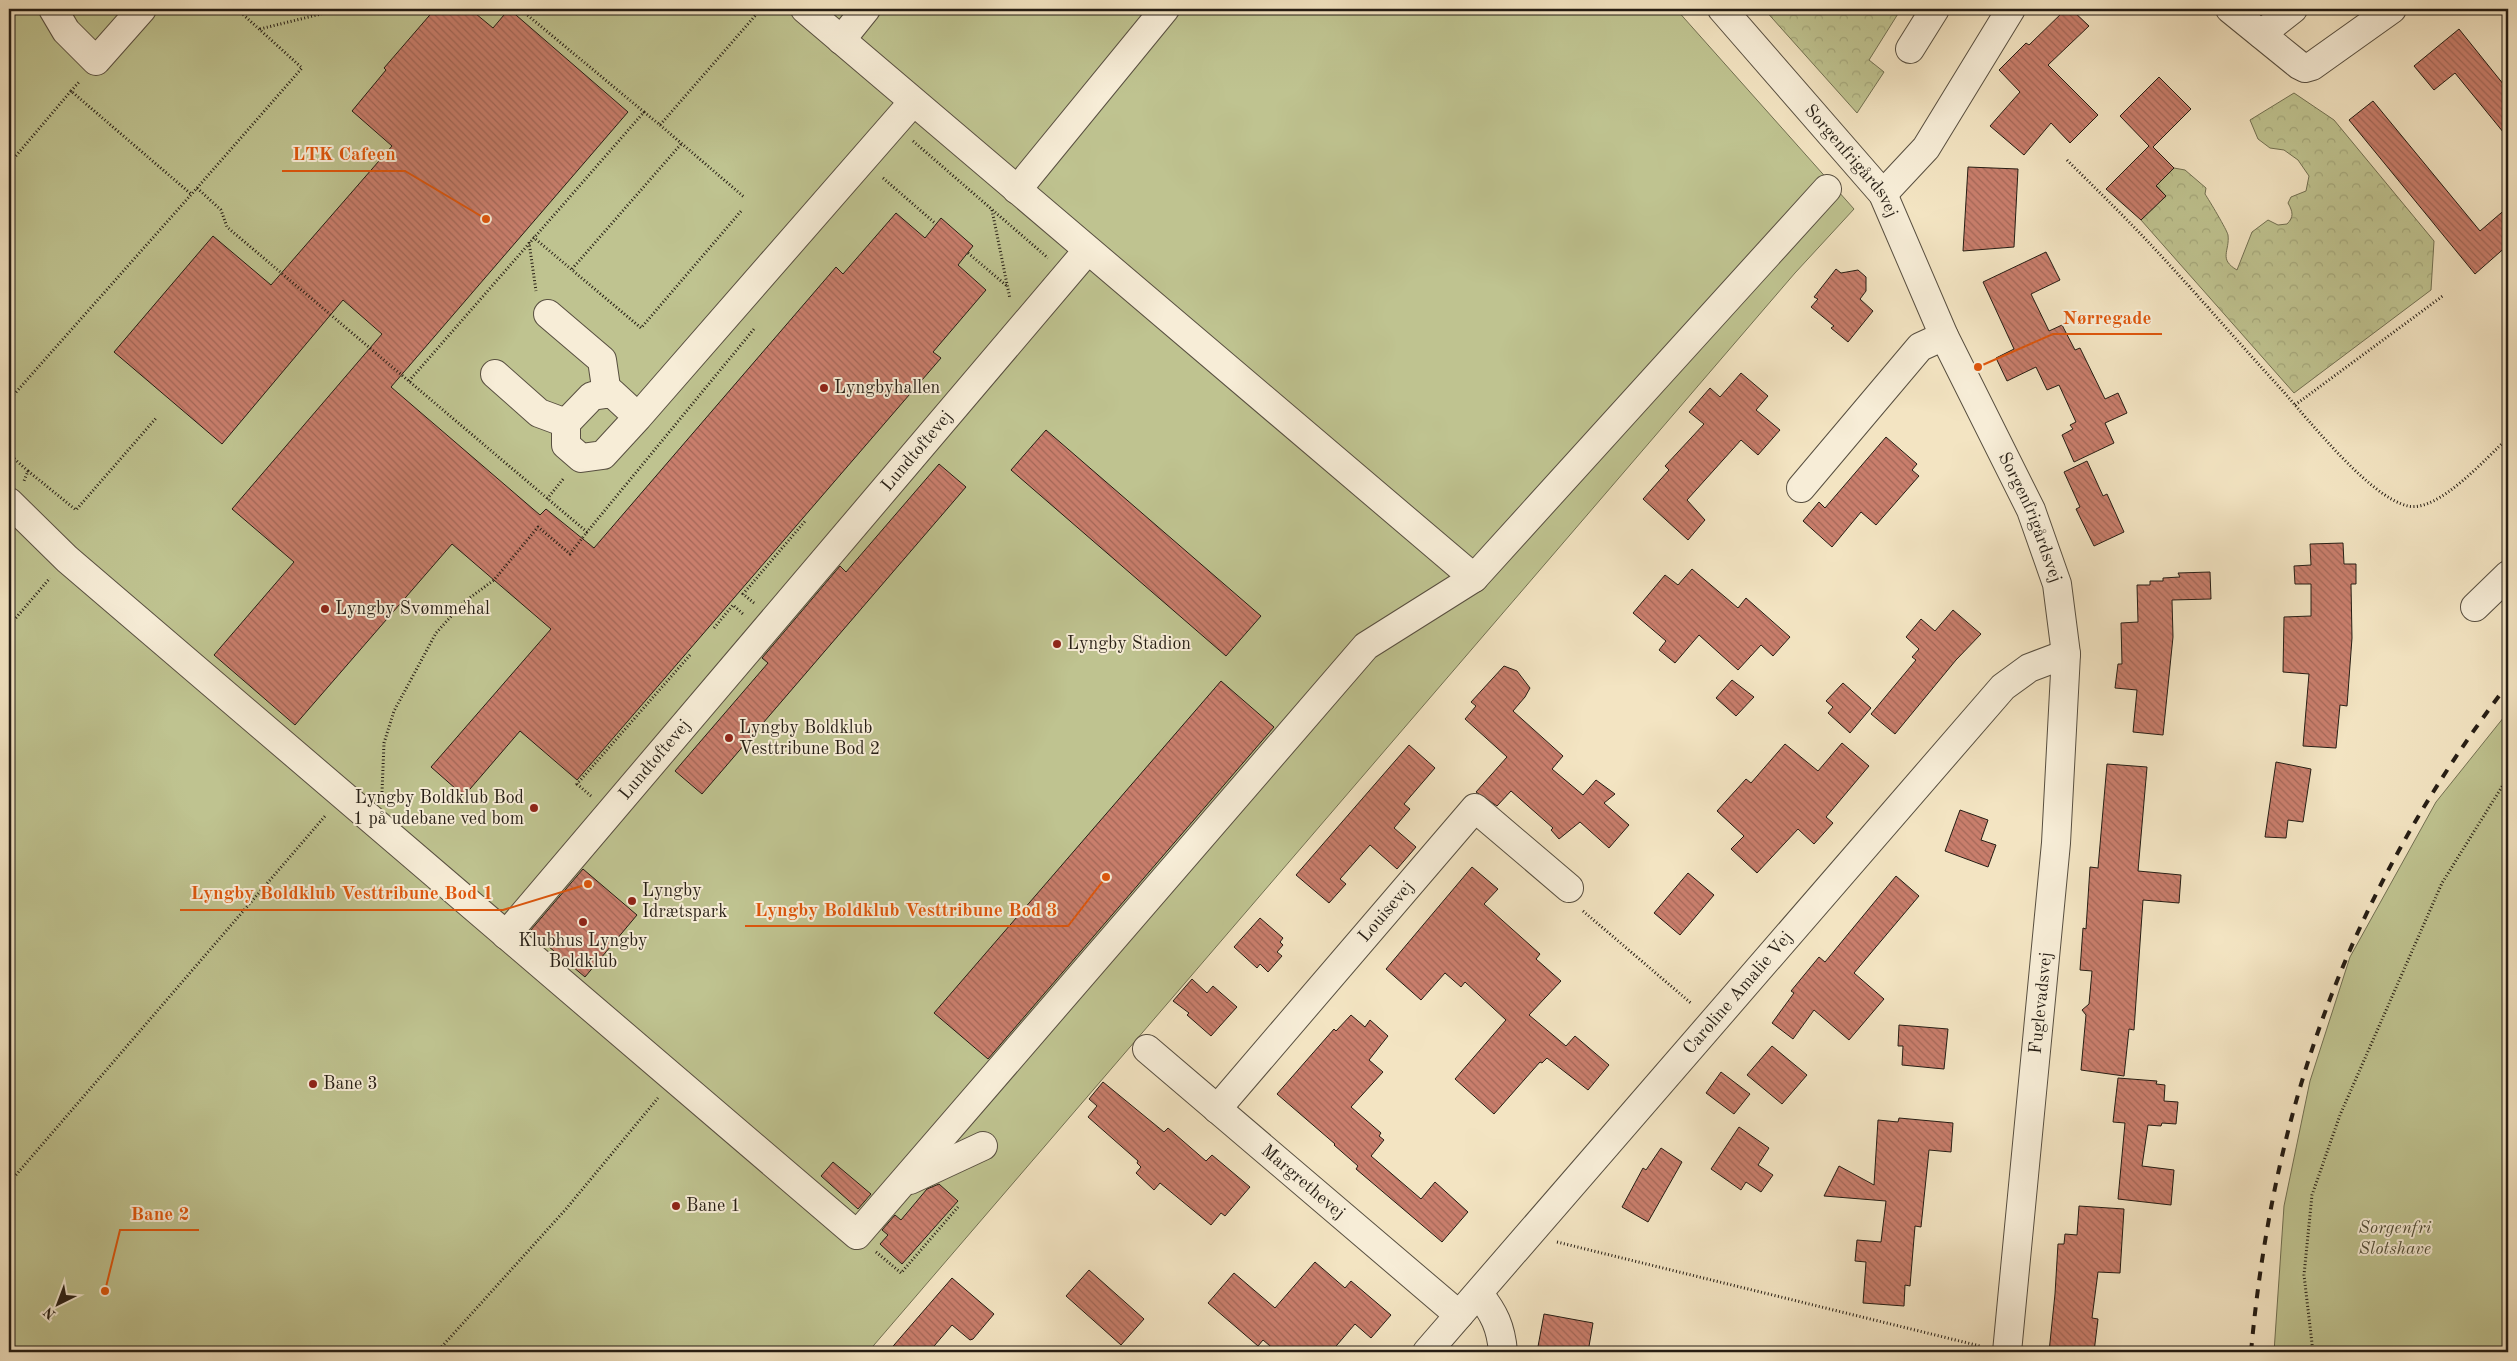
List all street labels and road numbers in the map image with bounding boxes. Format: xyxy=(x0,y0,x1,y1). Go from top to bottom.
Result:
street label: Sorgenfrigårdsvej xyxy=(1801,101,1901,220)
street label: Lundtoftevej xyxy=(878,407,956,495)
street label: Sorgenfrigårdsvej xyxy=(1995,450,2065,585)
street label: Lundtoftevej xyxy=(616,716,694,803)
street label: Louisevej xyxy=(1355,878,1417,946)
street label: Caroline Amalie Vej xyxy=(1680,928,1796,1058)
street label: Fuglevadsvej xyxy=(2027,951,2055,1055)
street label: Margrethevej xyxy=(1258,1141,1348,1223)

